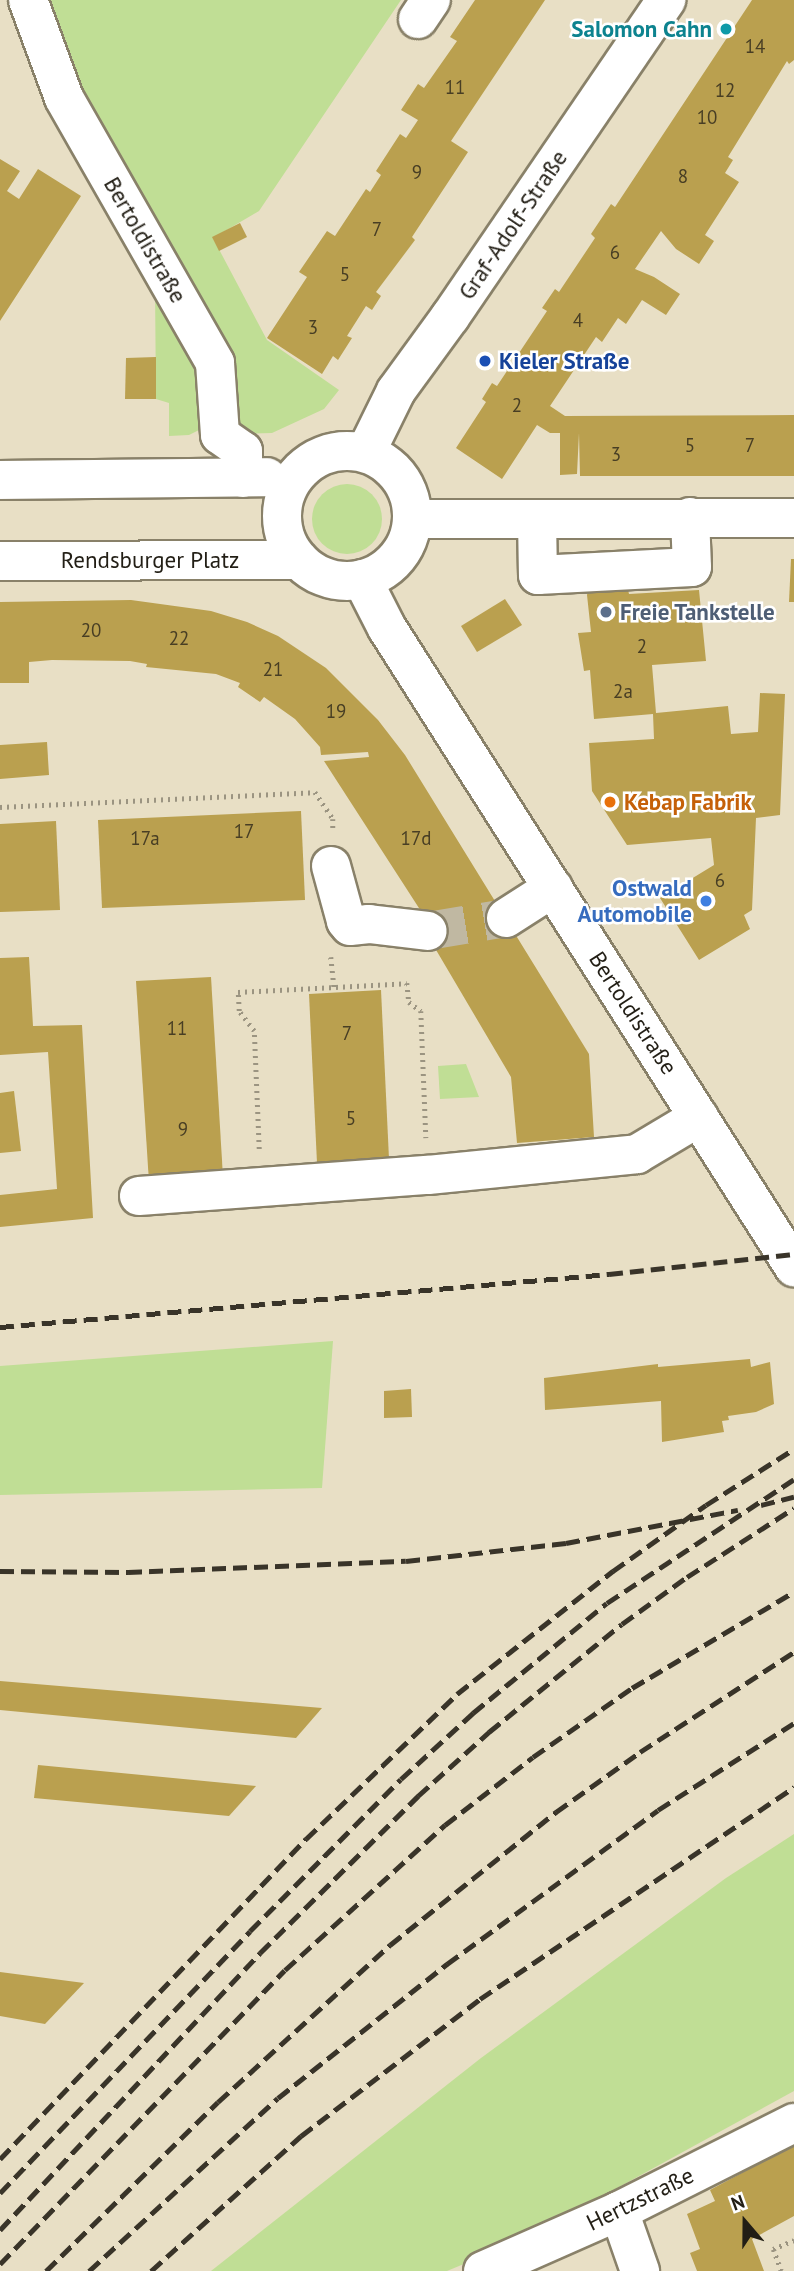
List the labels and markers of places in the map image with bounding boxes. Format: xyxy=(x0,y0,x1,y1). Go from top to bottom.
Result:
place label: Salomon Cahn xyxy=(571,15,712,43)
marker: Salomon Cahn xyxy=(718,21,734,37)
place label: Kieler Straße xyxy=(499,347,629,375)
marker: Kieler Straße xyxy=(477,353,493,369)
place label: Freie Tankstelle xyxy=(620,598,776,626)
marker: Freie Tankstelle xyxy=(598,604,614,620)
place label: Kebap Fabrik xyxy=(624,788,752,816)
marker: Kebap Fabrik xyxy=(602,794,618,810)
place label: Ostwald Automobile xyxy=(578,874,692,928)
marker: Ostwald Automobile xyxy=(698,893,714,909)

